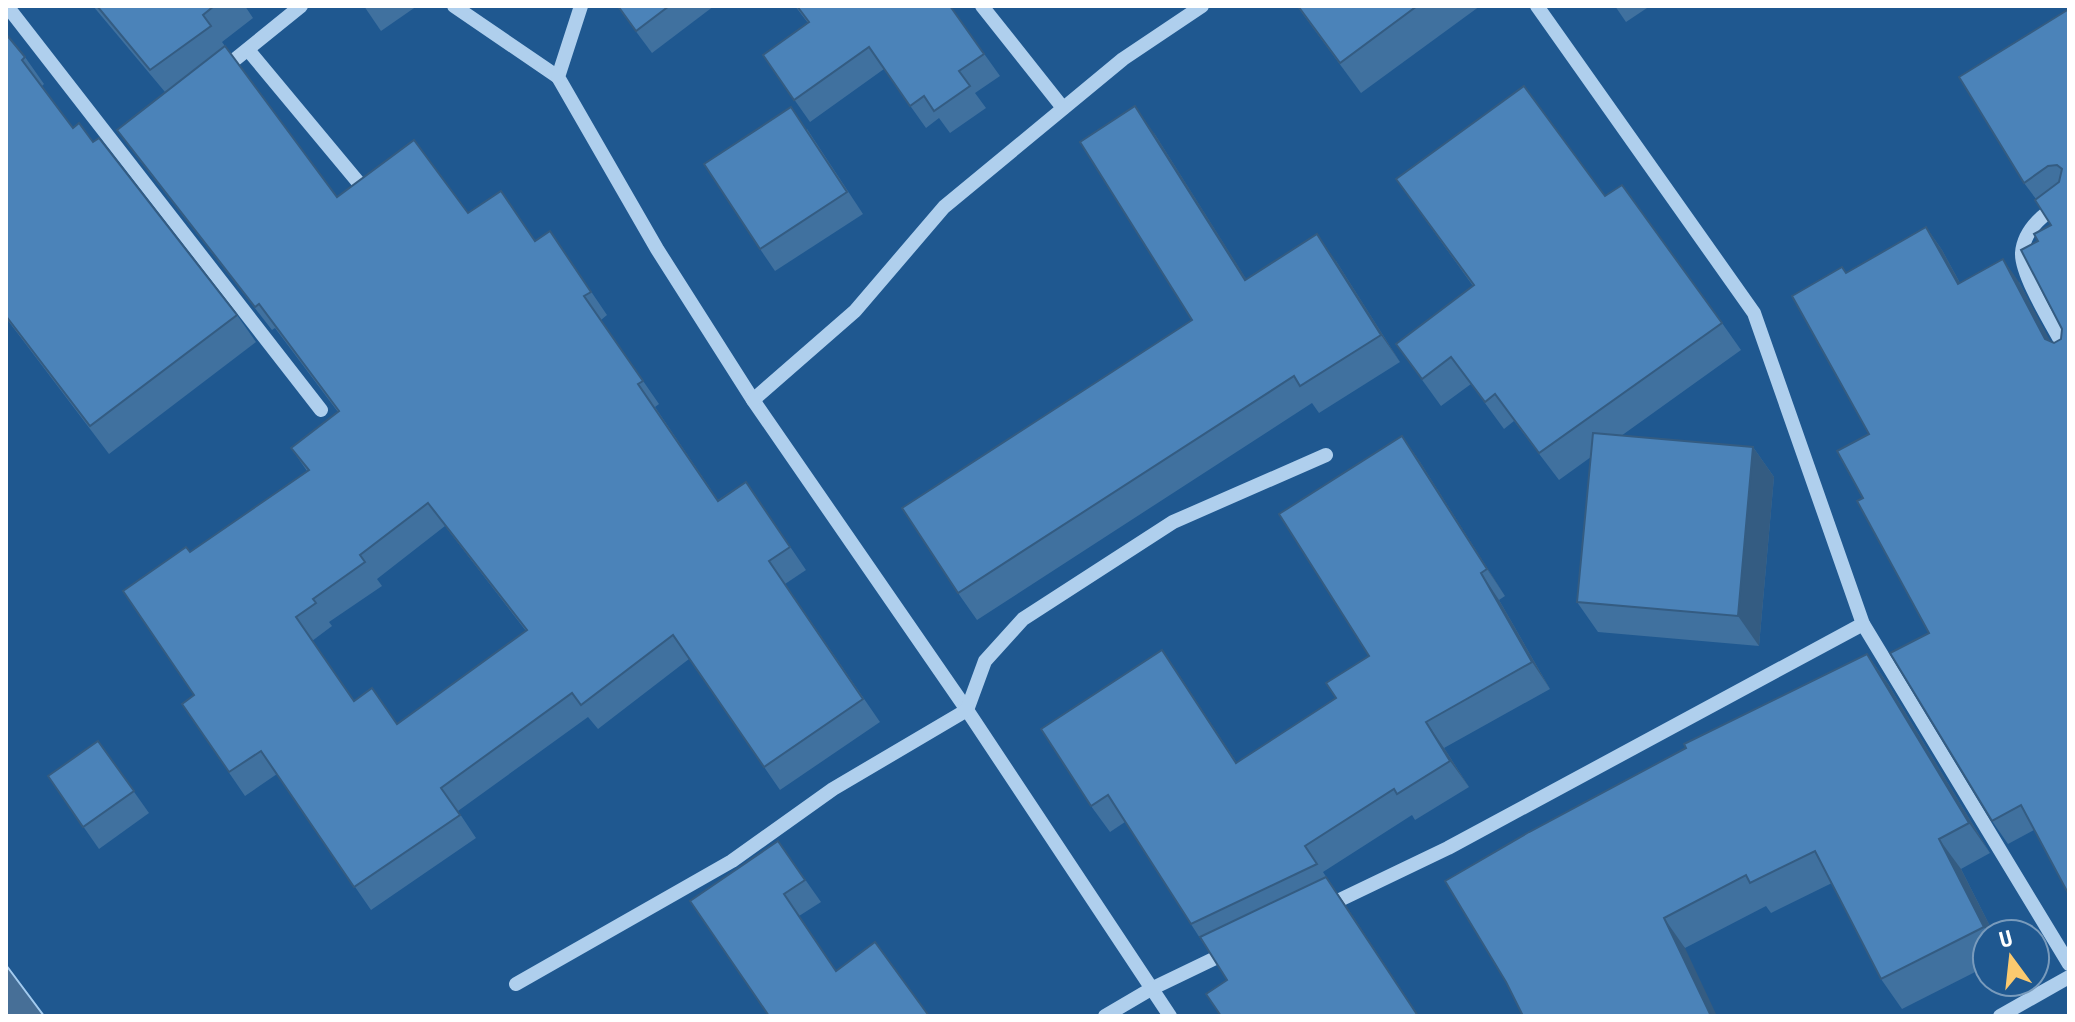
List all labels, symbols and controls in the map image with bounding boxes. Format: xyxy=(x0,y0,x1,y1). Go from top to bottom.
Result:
north arrow xyxy=(1971,918,2051,998)
text: U xyxy=(1997,925,2015,953)

